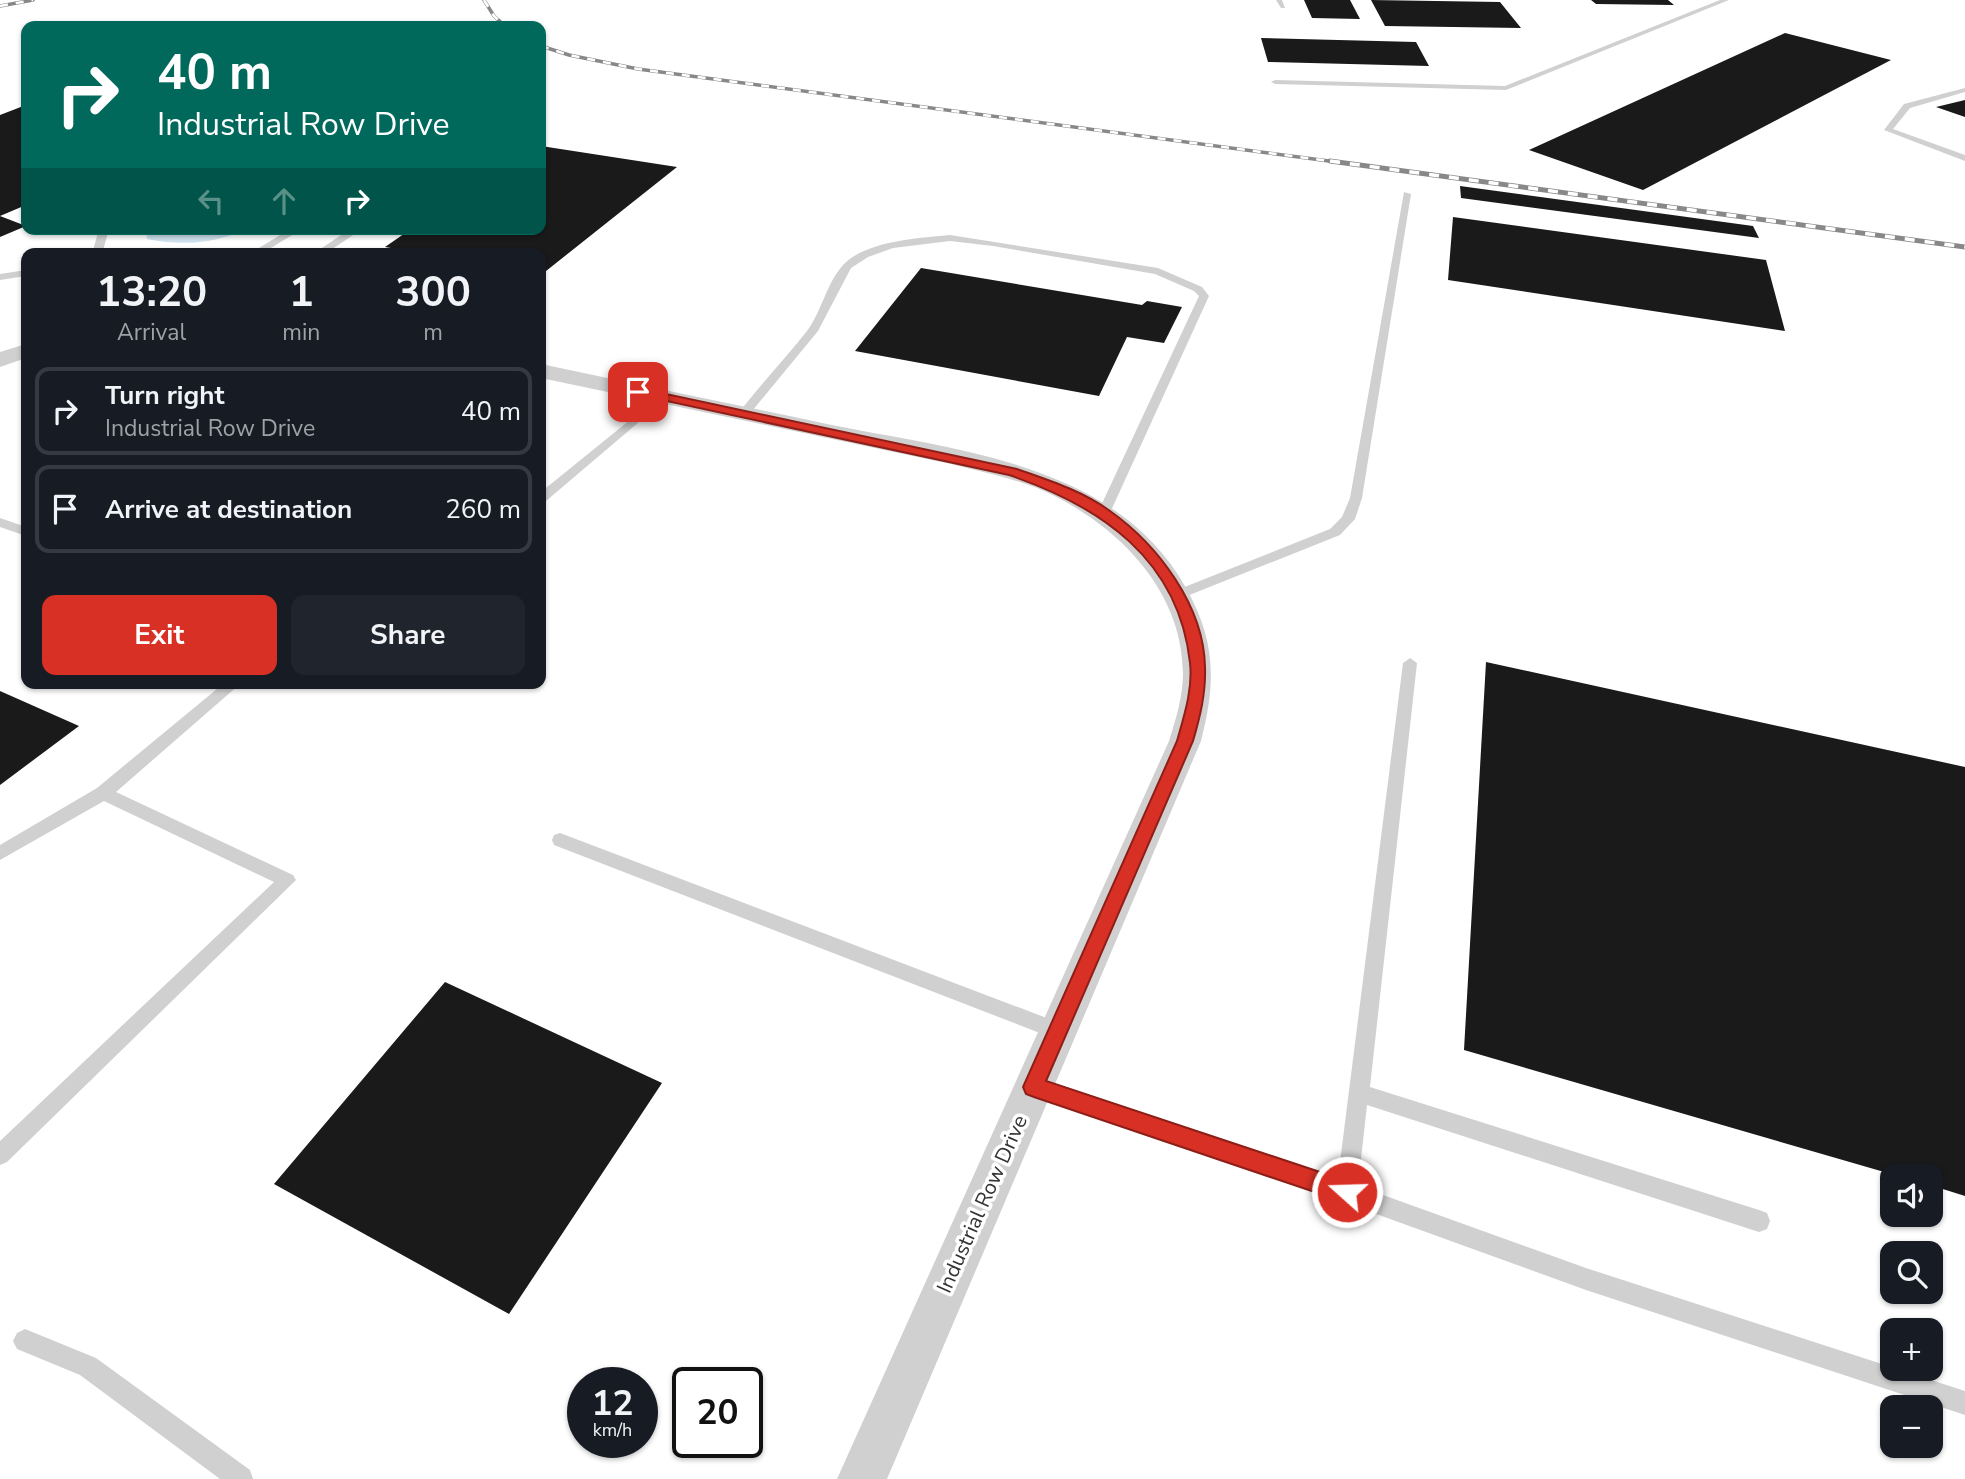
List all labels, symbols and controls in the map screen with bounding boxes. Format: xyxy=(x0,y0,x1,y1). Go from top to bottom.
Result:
text: 40 m xyxy=(157,39,272,106)
icon: right xyxy=(42,49,133,140)
text: Industrial Row Drive xyxy=(157,103,450,146)
icon: left xyxy=(192,182,230,220)
icon: ahead xyxy=(265,182,303,220)
icon: right xyxy=(338,182,376,220)
text: 13:20 xyxy=(96,264,207,321)
text: 1 xyxy=(289,264,314,321)
text: 300 xyxy=(395,264,471,321)
text: Arrival xyxy=(117,317,186,348)
text: min xyxy=(282,317,320,348)
text: m xyxy=(423,317,443,348)
pin xyxy=(608,362,668,422)
icon: arrive xyxy=(619,373,657,411)
text: Turn right xyxy=(105,378,224,413)
icon: right xyxy=(46,392,84,430)
text: 40 m xyxy=(461,394,521,429)
text: Industrial Row Drive xyxy=(105,413,315,444)
icon: arrive xyxy=(46,490,84,528)
text: Arrive at destination xyxy=(105,492,352,527)
text: 260 m xyxy=(445,492,521,527)
button: Exit xyxy=(42,595,277,675)
button: Share xyxy=(291,595,525,675)
street label: Industrial Row Drive xyxy=(930,1111,1034,1297)
position arrow xyxy=(1310,1155,1384,1229)
map controls xyxy=(1880,1164,1943,1458)
button: sound xyxy=(1880,1164,1943,1227)
button: search xyxy=(1880,1241,1943,1304)
button: + xyxy=(1880,1318,1943,1381)
speed limit sign: 20 xyxy=(672,1367,763,1458)
text: 12 xyxy=(591,1380,634,1427)
button: − xyxy=(1880,1395,1943,1458)
text: km/h xyxy=(593,1418,632,1442)

